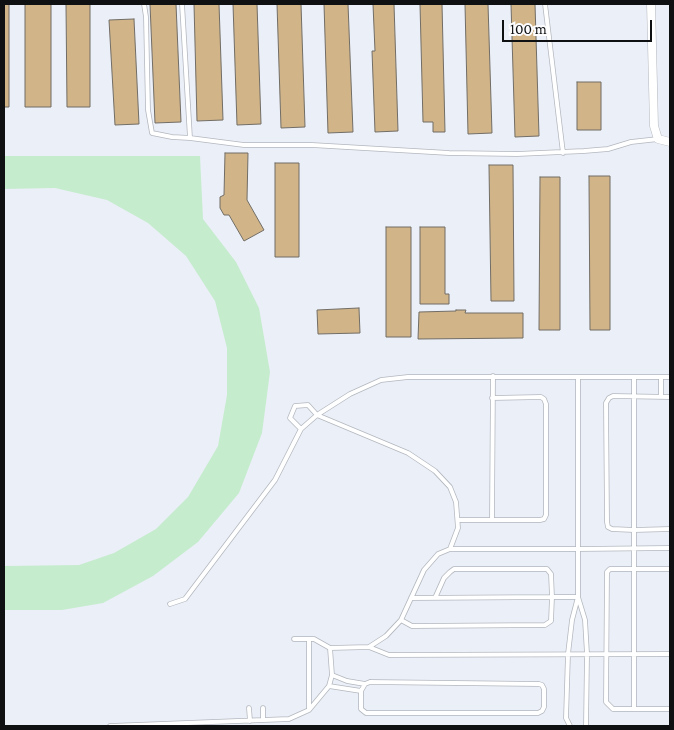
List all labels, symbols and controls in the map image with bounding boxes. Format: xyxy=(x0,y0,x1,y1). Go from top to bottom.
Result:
scale bar xyxy=(504,10,654,42)
text: 100 m xyxy=(510,21,547,37)

